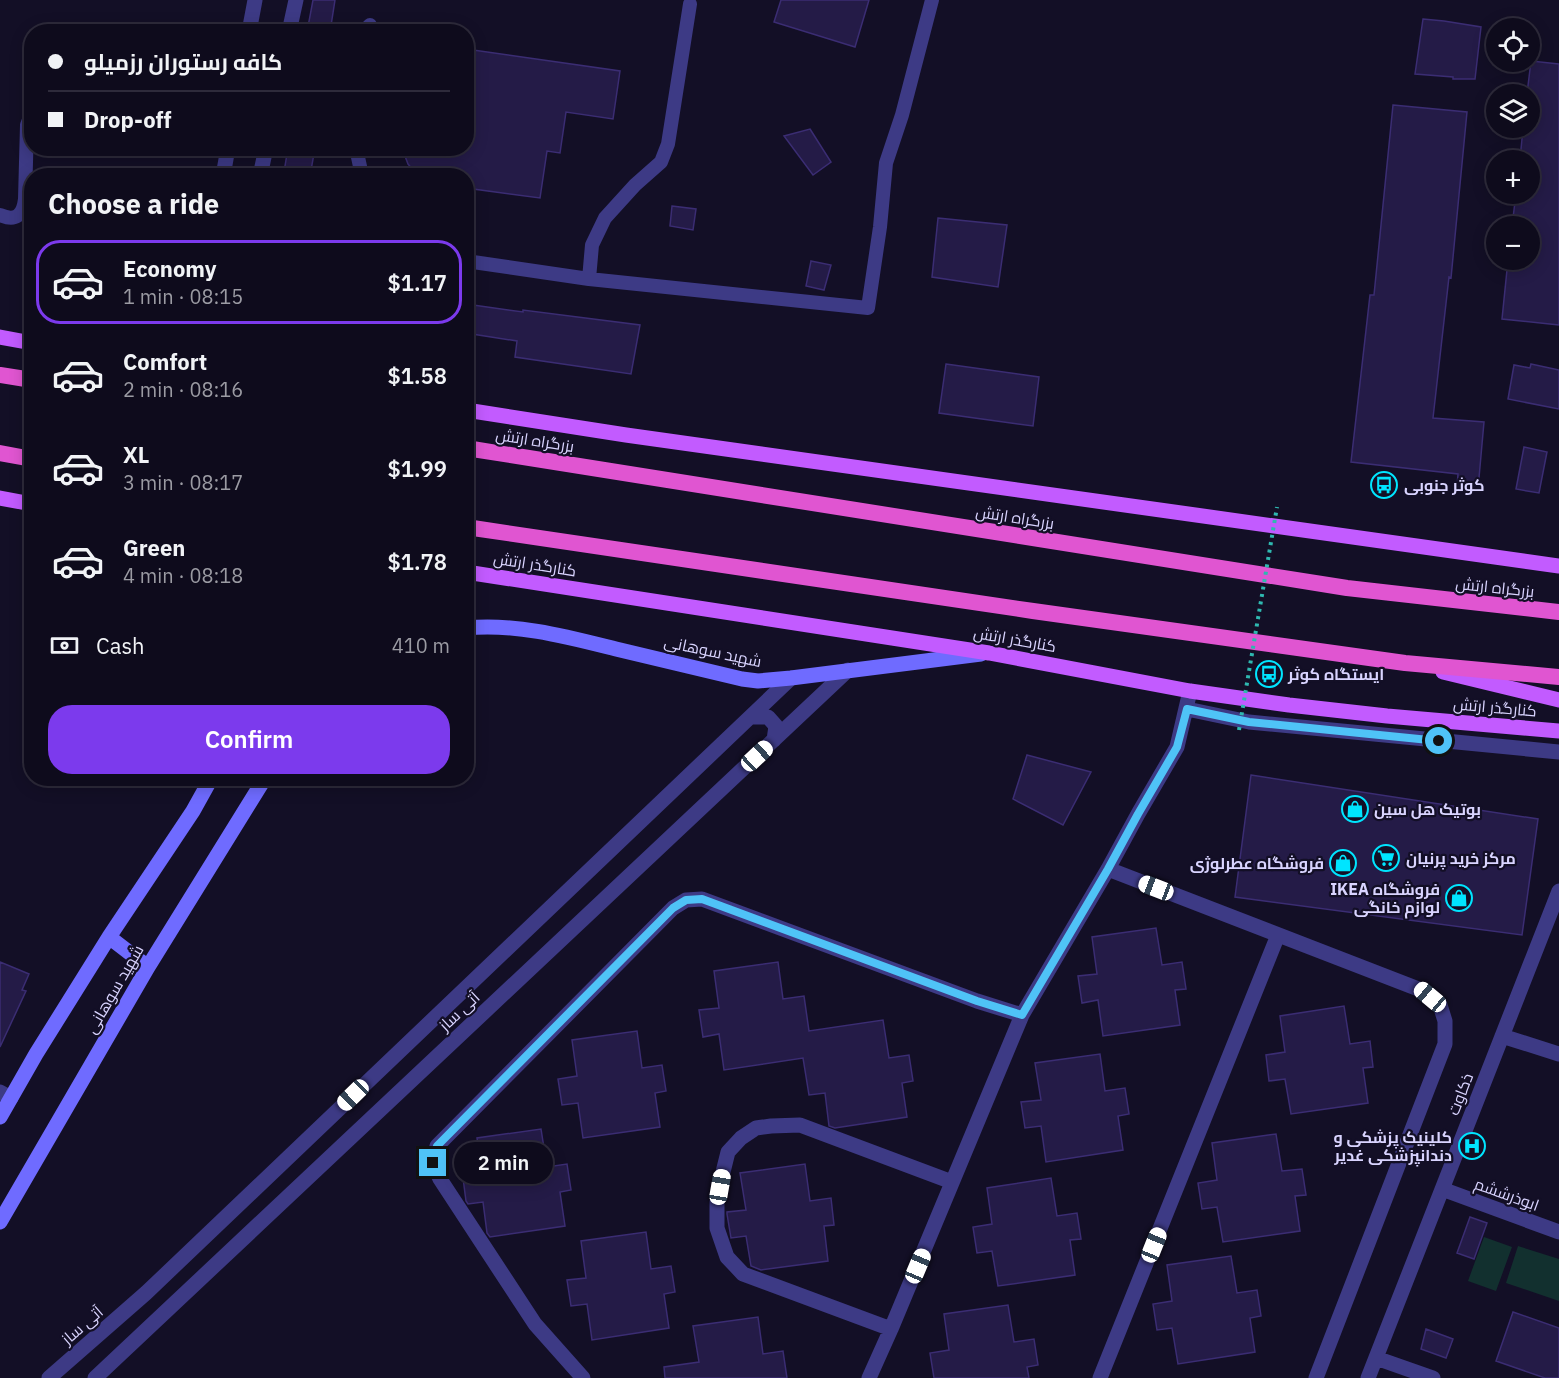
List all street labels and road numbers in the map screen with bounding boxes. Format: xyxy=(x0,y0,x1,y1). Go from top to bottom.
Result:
street label: بزرگراه ارتش xyxy=(494,424,576,457)
street label: بزرگراه ارتش xyxy=(974,501,1056,534)
street label: کنارگذر ارتش xyxy=(492,548,578,581)
street label: بزرگراه ارتش xyxy=(1455,573,1535,602)
street label: کنارگذر ارتش xyxy=(972,622,1058,657)
street label: شهید سوهانی xyxy=(662,631,764,672)
street label: کنارگذر ارتش xyxy=(1452,693,1538,722)
street label: شهید سوهانی xyxy=(81,941,148,1037)
street label: آتی ساز xyxy=(434,987,485,1036)
street label: ذکاوت xyxy=(1443,1070,1477,1118)
street label: ابوذرششم xyxy=(1471,1173,1542,1217)
street label: آتی ساز xyxy=(56,1301,108,1350)

